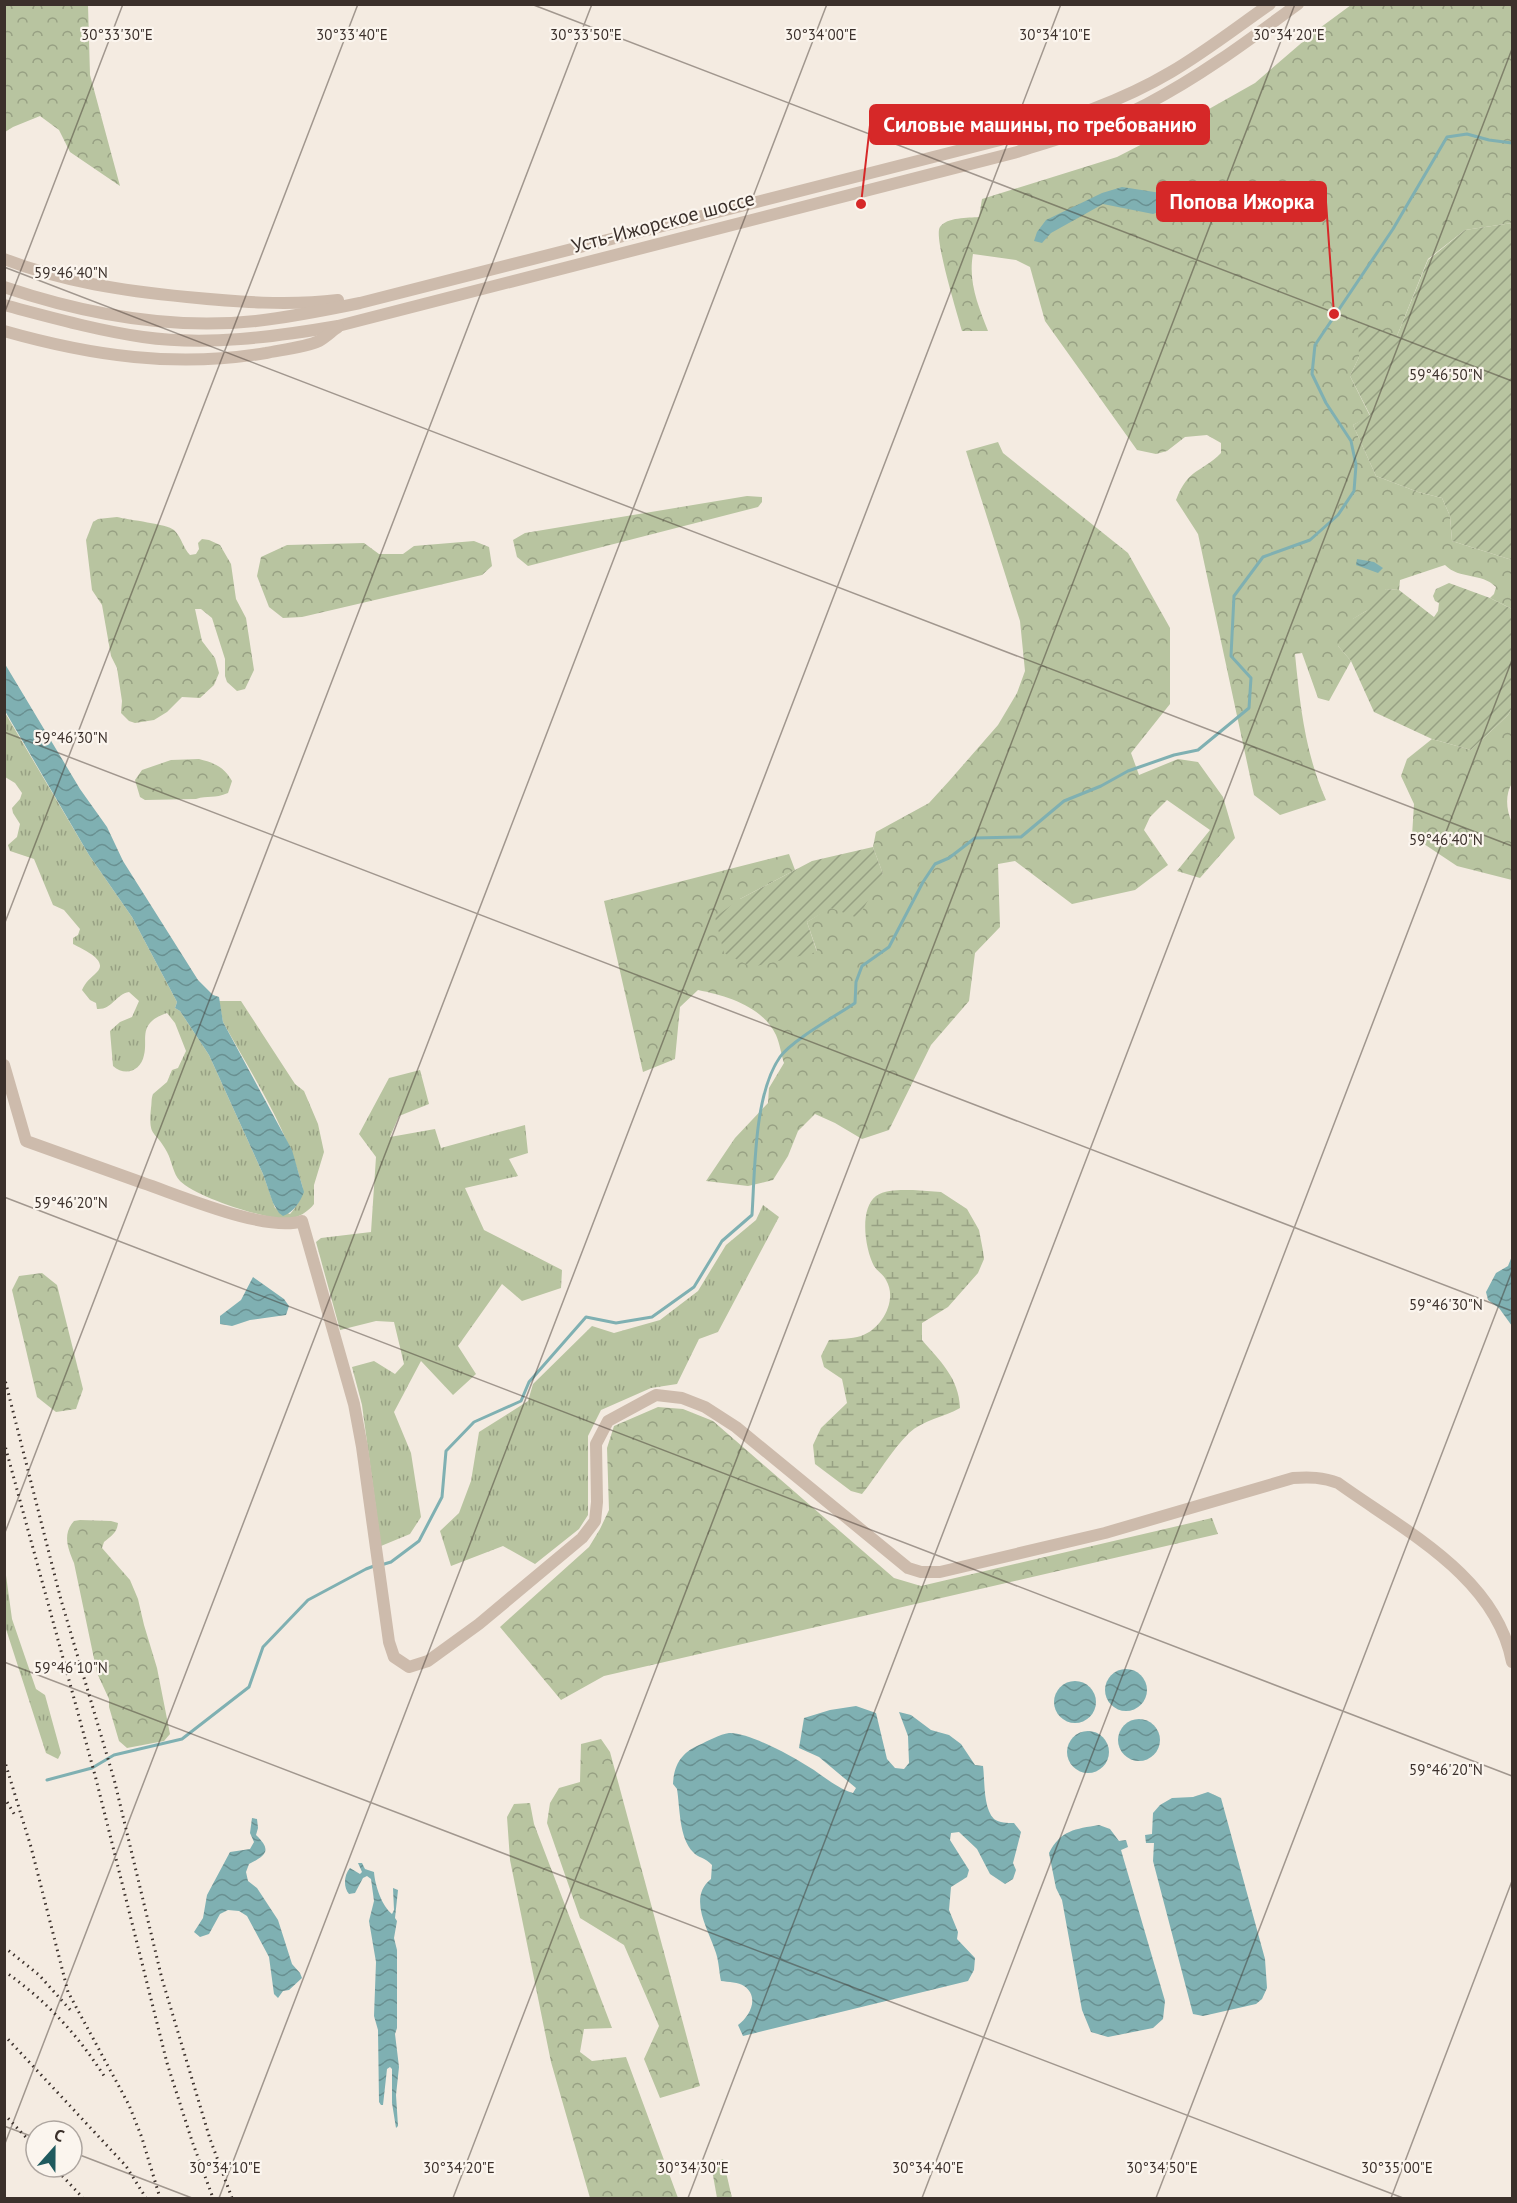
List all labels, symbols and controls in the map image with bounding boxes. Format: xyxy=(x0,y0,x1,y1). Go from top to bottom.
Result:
text: 30°33'30"E xyxy=(81,25,153,44)
text: 30°33'40"E xyxy=(316,25,388,44)
text: 30°33'50"E xyxy=(550,25,622,44)
text: 30°34'00"E xyxy=(785,25,857,44)
text: 30°34'10"E xyxy=(1019,25,1091,44)
text: 30°34'20"E xyxy=(1253,25,1325,44)
callout: Силовые машины, по требованию xyxy=(870,105,1209,144)
text: Силовые машины, по требованию xyxy=(883,111,1197,138)
callout: Попова Ижорка xyxy=(1157,182,1326,221)
street label: Усть-Ижорское шоссе xyxy=(569,185,757,259)
text: Попова Ижорка xyxy=(1169,188,1315,215)
text: 59°46'40"N xyxy=(34,263,108,282)
text: 59°46'50"N xyxy=(1409,365,1483,384)
text: 59°46'30"N xyxy=(34,728,108,747)
text: 59°46'40"N xyxy=(1409,830,1483,849)
text: 59°46'20"N xyxy=(34,1193,108,1212)
text: 59°46'30"N xyxy=(1409,1295,1483,1314)
text: 59°46'10"N xyxy=(34,1658,108,1677)
text: 59°46'20"N xyxy=(1409,1760,1483,1779)
north arrow xyxy=(24,2119,84,2179)
text: С xyxy=(52,2124,67,2146)
text: 30°34'10"E xyxy=(189,2158,261,2177)
text: 30°34'20"E xyxy=(423,2158,495,2177)
text: 30°34'30"E xyxy=(657,2158,729,2177)
text: 30°34'40"E xyxy=(892,2158,964,2177)
text: 30°34'50"E xyxy=(1126,2158,1198,2177)
text: 30°35'00"E xyxy=(1361,2158,1433,2177)

